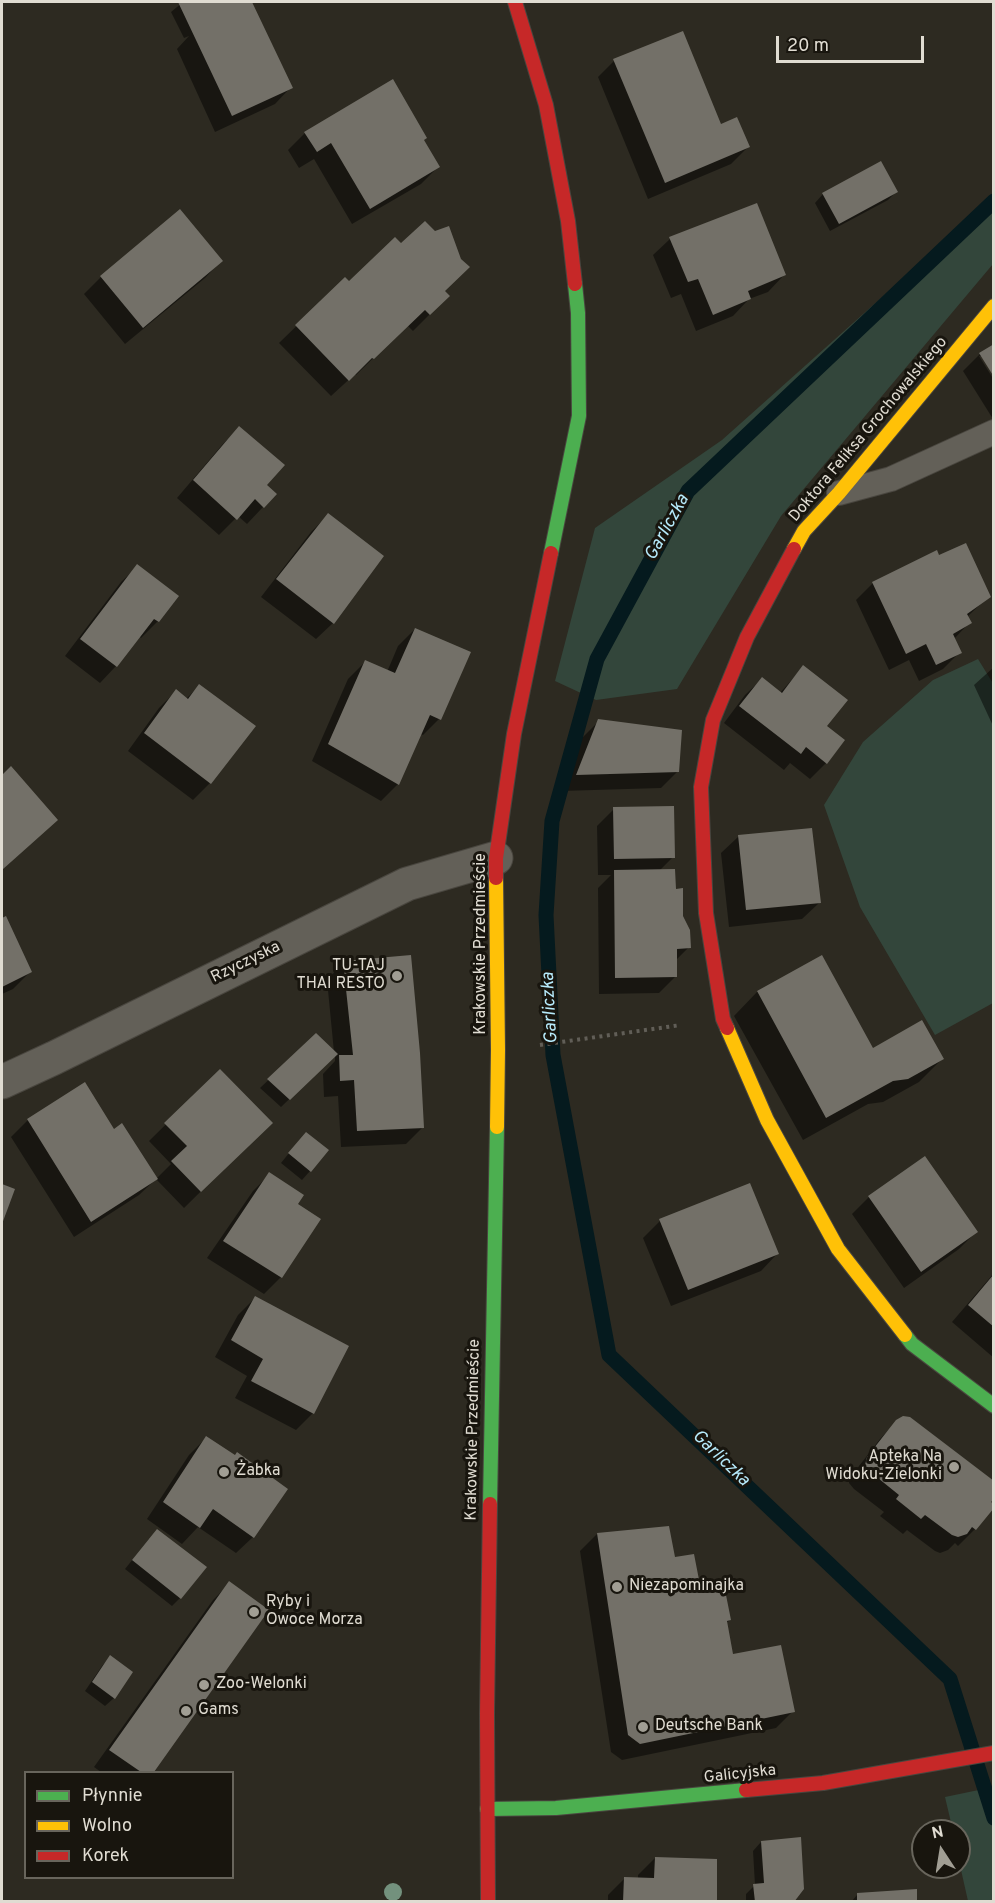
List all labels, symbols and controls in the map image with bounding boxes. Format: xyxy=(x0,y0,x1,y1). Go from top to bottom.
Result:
scale bar xyxy=(779,24,928,62)
text: 20 m xyxy=(787,35,829,58)
street label: Doktora Feliksa Grochowalskiego xyxy=(786,333,952,527)
water label: Garliczka xyxy=(641,491,695,565)
street label: Krakowskie Przedmieście xyxy=(472,853,492,1035)
street label: Rzyczyska xyxy=(208,938,284,988)
place label: TU-TAJ THAI RESTO xyxy=(296,957,385,995)
marker: TU-TAJ THAI RESTO xyxy=(390,969,404,983)
water label: Garliczka xyxy=(538,971,564,1045)
street label: Krakowskie Przedmieście xyxy=(463,1339,485,1521)
water label: Garliczka xyxy=(687,1426,753,1492)
place label: Apteka Na Widoku-Zielonki xyxy=(825,1448,942,1486)
marker: Apteka Na Widoku-Zielonki xyxy=(947,1460,961,1474)
place label: Żabka xyxy=(236,1462,280,1482)
marker: Żabka xyxy=(217,1465,231,1479)
place label: Niezapominajka xyxy=(629,1577,744,1597)
marker: Niezapominajka xyxy=(610,1580,624,1594)
place label: Ryby i Owoce Morza xyxy=(266,1593,363,1631)
marker: Ryby i Owoce Morza xyxy=(247,1605,261,1619)
place label: Zoo-Welonki xyxy=(216,1675,307,1695)
marker: Zoo-Welonki xyxy=(197,1678,211,1692)
place label: Gams xyxy=(198,1701,239,1721)
marker: Gams xyxy=(179,1704,193,1718)
place label: Deutsche Bank xyxy=(655,1717,763,1737)
marker: Deutsche Bank xyxy=(636,1720,650,1734)
street label: Galicyjska xyxy=(703,1762,777,1788)
legend xyxy=(24,1771,234,1879)
text: Płynnie xyxy=(82,1785,143,1808)
text: Wolno xyxy=(82,1815,132,1838)
north arrow xyxy=(911,1819,971,1879)
text: N xyxy=(930,1822,945,1844)
text: Korek xyxy=(82,1845,129,1868)

